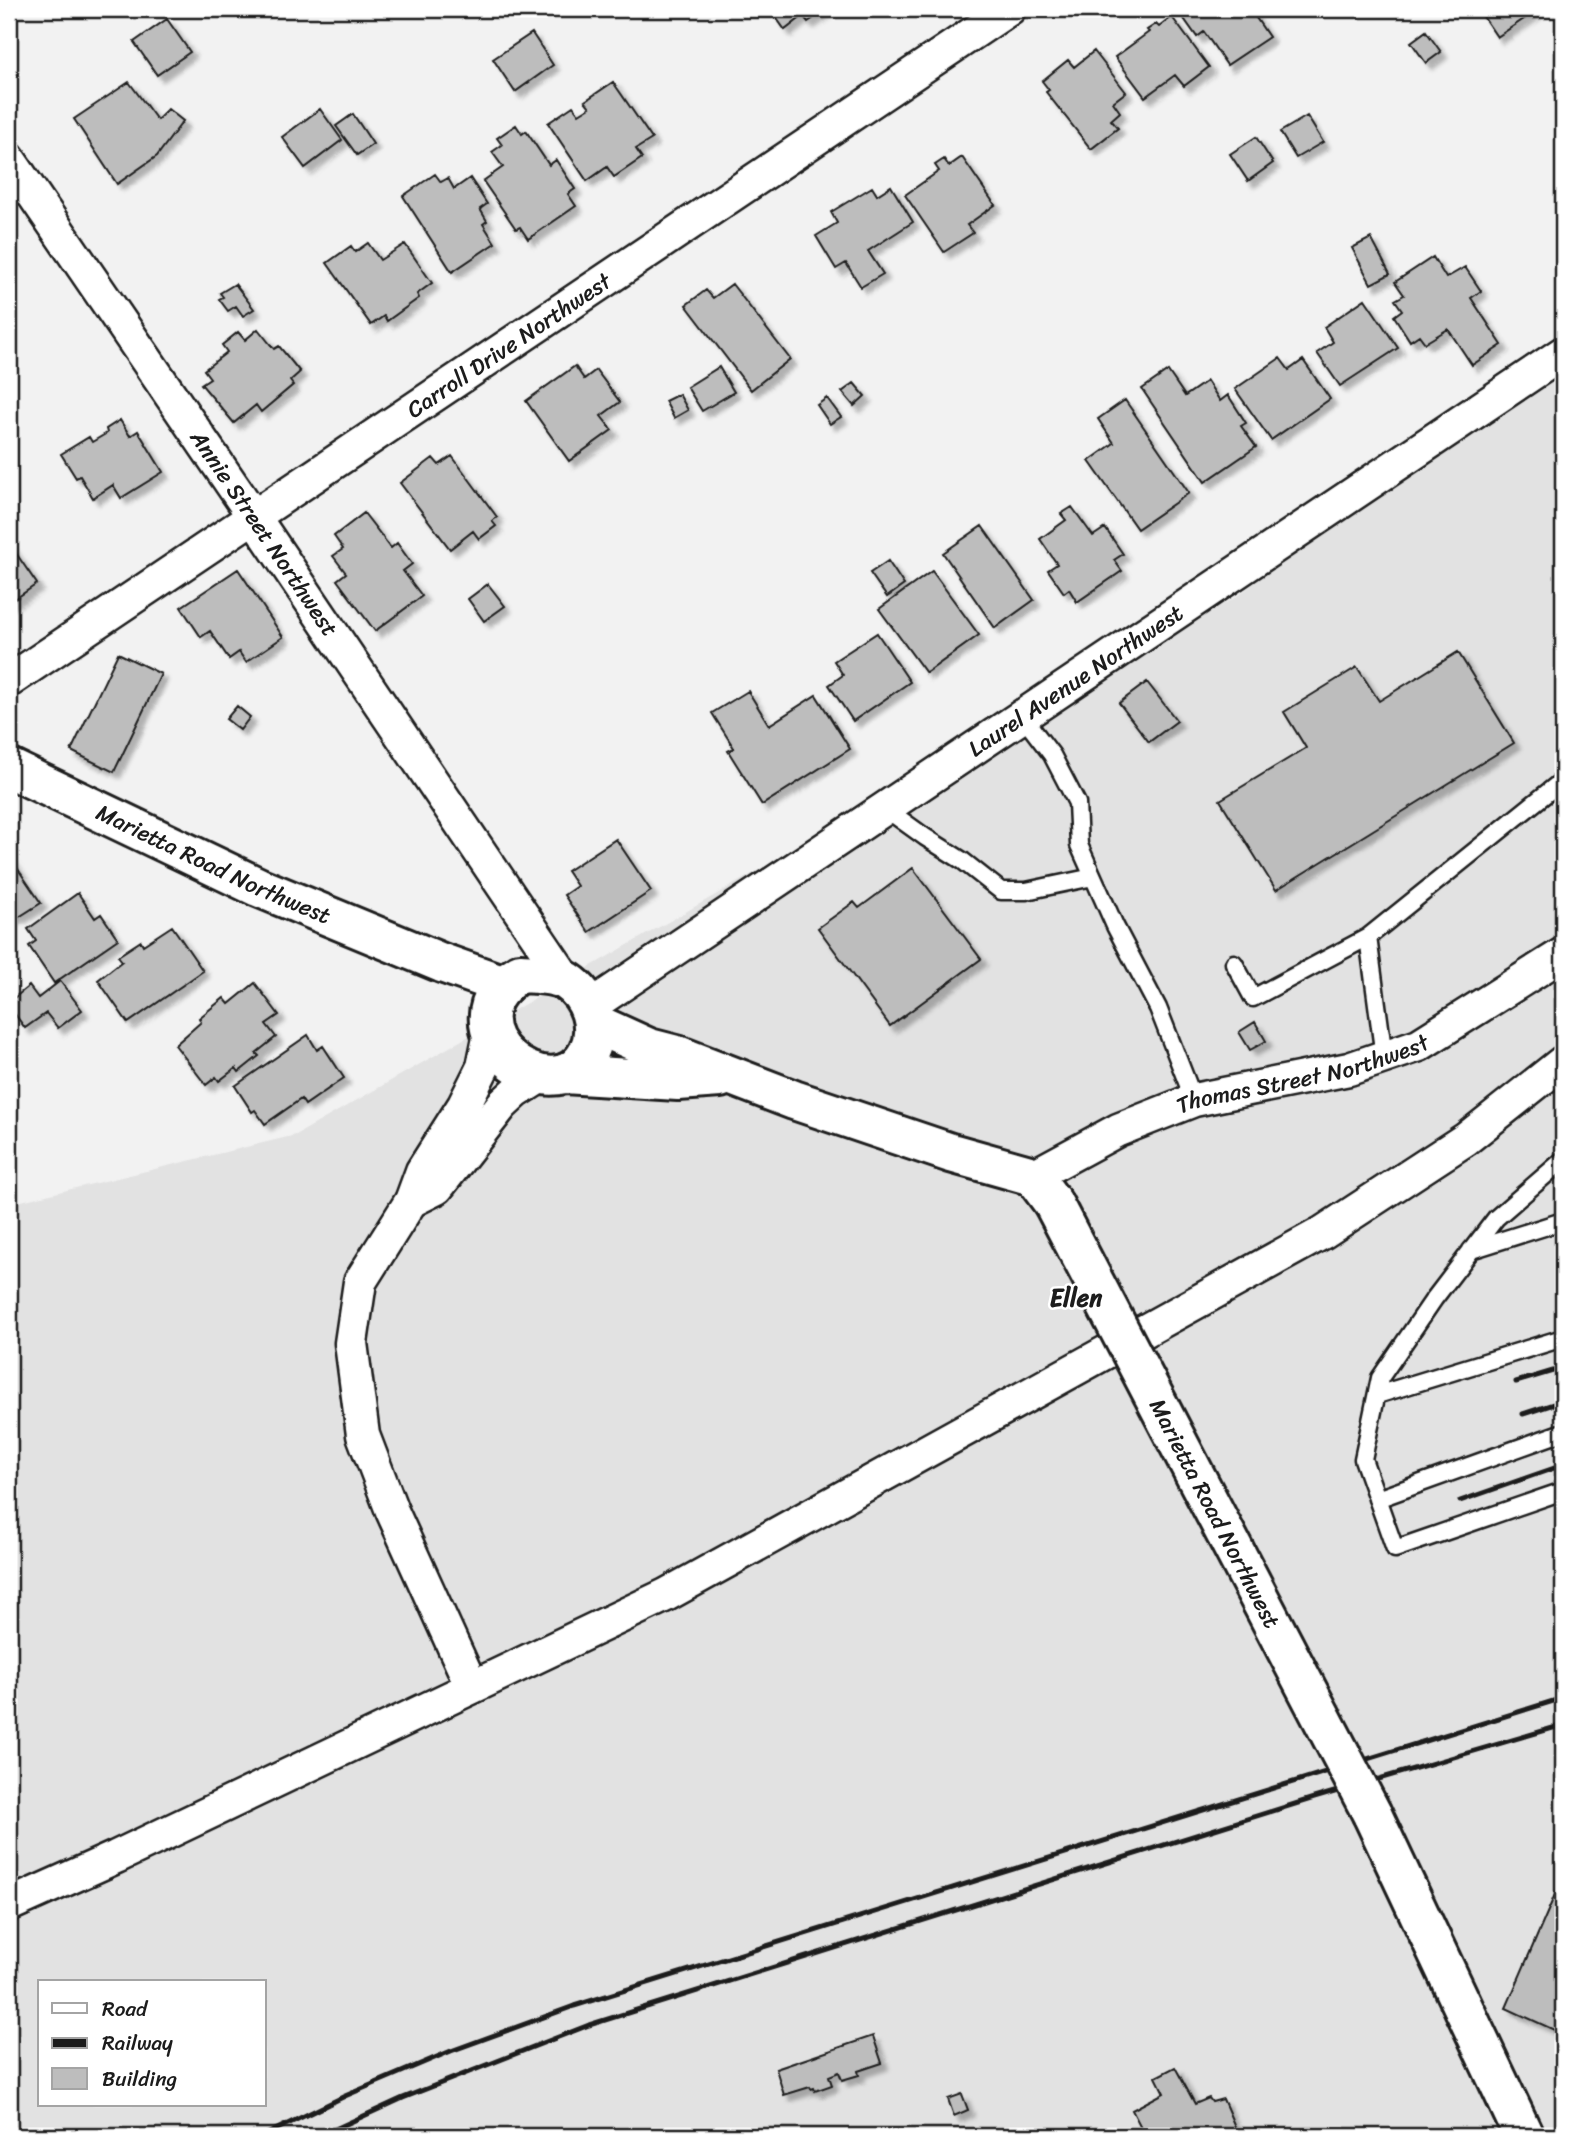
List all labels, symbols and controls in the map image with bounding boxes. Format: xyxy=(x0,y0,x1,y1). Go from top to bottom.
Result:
street label: Carroll Drive Northwest xyxy=(398,261,621,430)
street label: Annie Street Northwest xyxy=(178,420,349,645)
street label: Laurel Avenue Northwest xyxy=(959,593,1192,768)
street label: Marietta Road Northwest xyxy=(89,792,337,936)
street label: Thomas Street Northwest xyxy=(1170,1022,1440,1126)
district label: Ellen xyxy=(1050,1277,1102,1319)
street label: Marietta Road Northwest xyxy=(1137,1391,1292,1636)
legend xyxy=(38,1980,266,2106)
text: Road xyxy=(102,1990,149,2028)
text: Railway xyxy=(102,2024,173,2062)
text: Building xyxy=(102,2060,178,2098)

